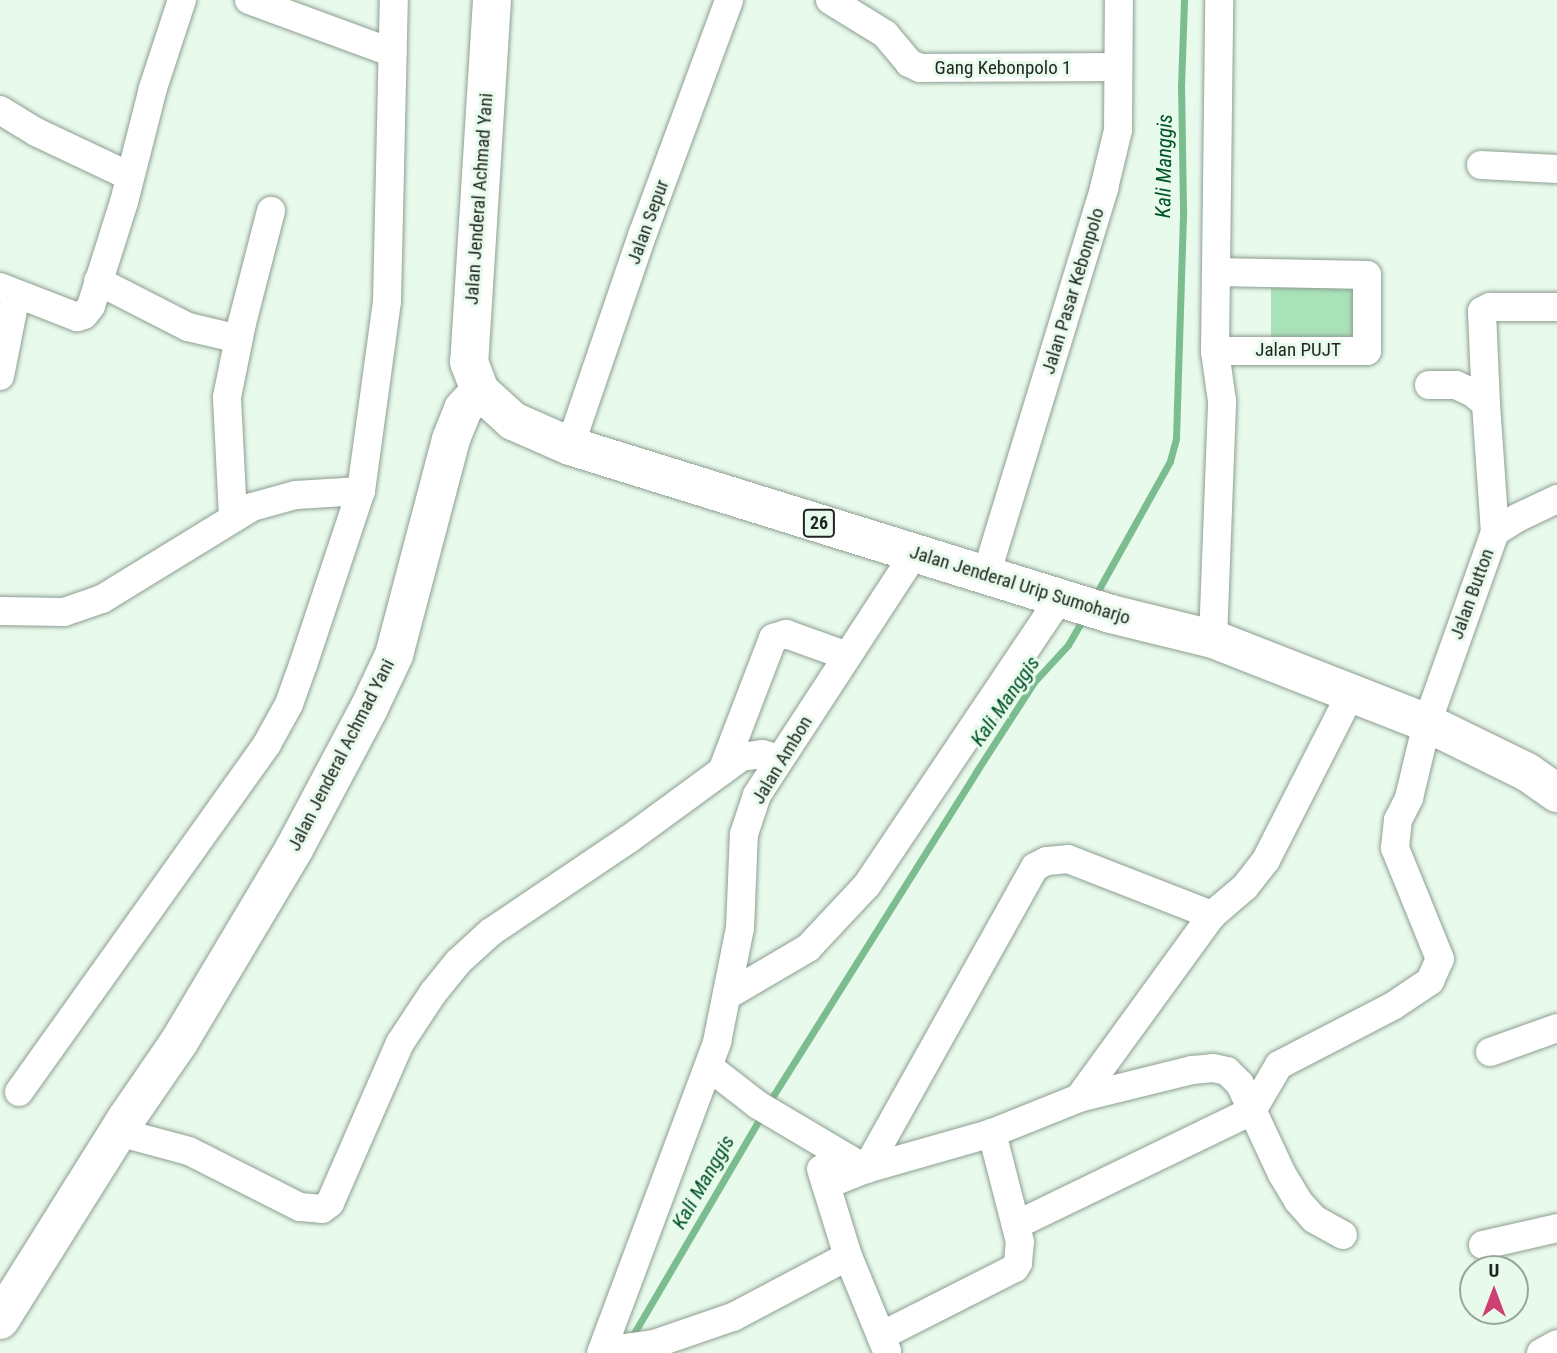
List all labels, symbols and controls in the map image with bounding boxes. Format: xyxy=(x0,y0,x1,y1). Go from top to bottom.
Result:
street label: Gang Kebonpolo 1 xyxy=(935,57,1071,79)
street label: Jalan Jenderal Achmad Yani xyxy=(460,92,498,306)
water label: Kali Manggis xyxy=(1150,114,1178,218)
street label: Jalan Sepur xyxy=(622,177,674,267)
street label: Jalan Pasar Kebonpolo xyxy=(1037,205,1109,377)
street label: Jalan PUJT xyxy=(1255,339,1341,361)
road number: 26 xyxy=(802,508,836,538)
street label: Jalan Jenderal Urip Sumoharjo xyxy=(907,541,1133,629)
street label: Jalan Button xyxy=(1445,546,1499,642)
water label: Kali Manggis xyxy=(965,651,1045,751)
street label: Jalan Jenderal Achmad Yani xyxy=(283,655,399,855)
street label: Jalan Ambon xyxy=(747,712,817,808)
water label: Kali Manggis xyxy=(666,1131,740,1233)
north arrow xyxy=(1459,1255,1529,1325)
text: U xyxy=(1489,1259,1499,1282)

